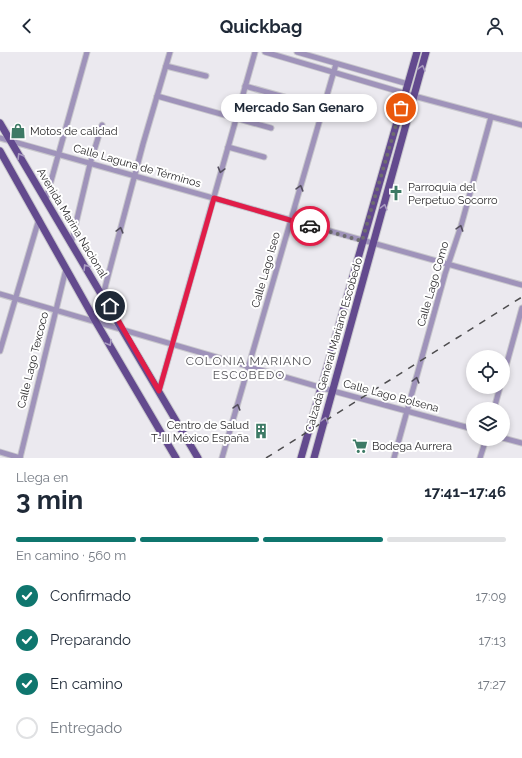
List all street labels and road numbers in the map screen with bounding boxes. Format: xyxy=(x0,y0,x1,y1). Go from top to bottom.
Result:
street label: Calle Laguna de Términos xyxy=(72,142,202,190)
street label: Avenida Marina Nacional xyxy=(34,166,110,280)
street label: Calle Lago Iseo xyxy=(249,230,283,309)
street label: Calle Lago Como xyxy=(415,239,452,328)
street label: Calzada General Mariano Escobedo xyxy=(303,256,365,434)
street label: Calle Lago Texcoco xyxy=(15,310,51,410)
street label: Calle Lago Bolsena xyxy=(342,377,440,415)

